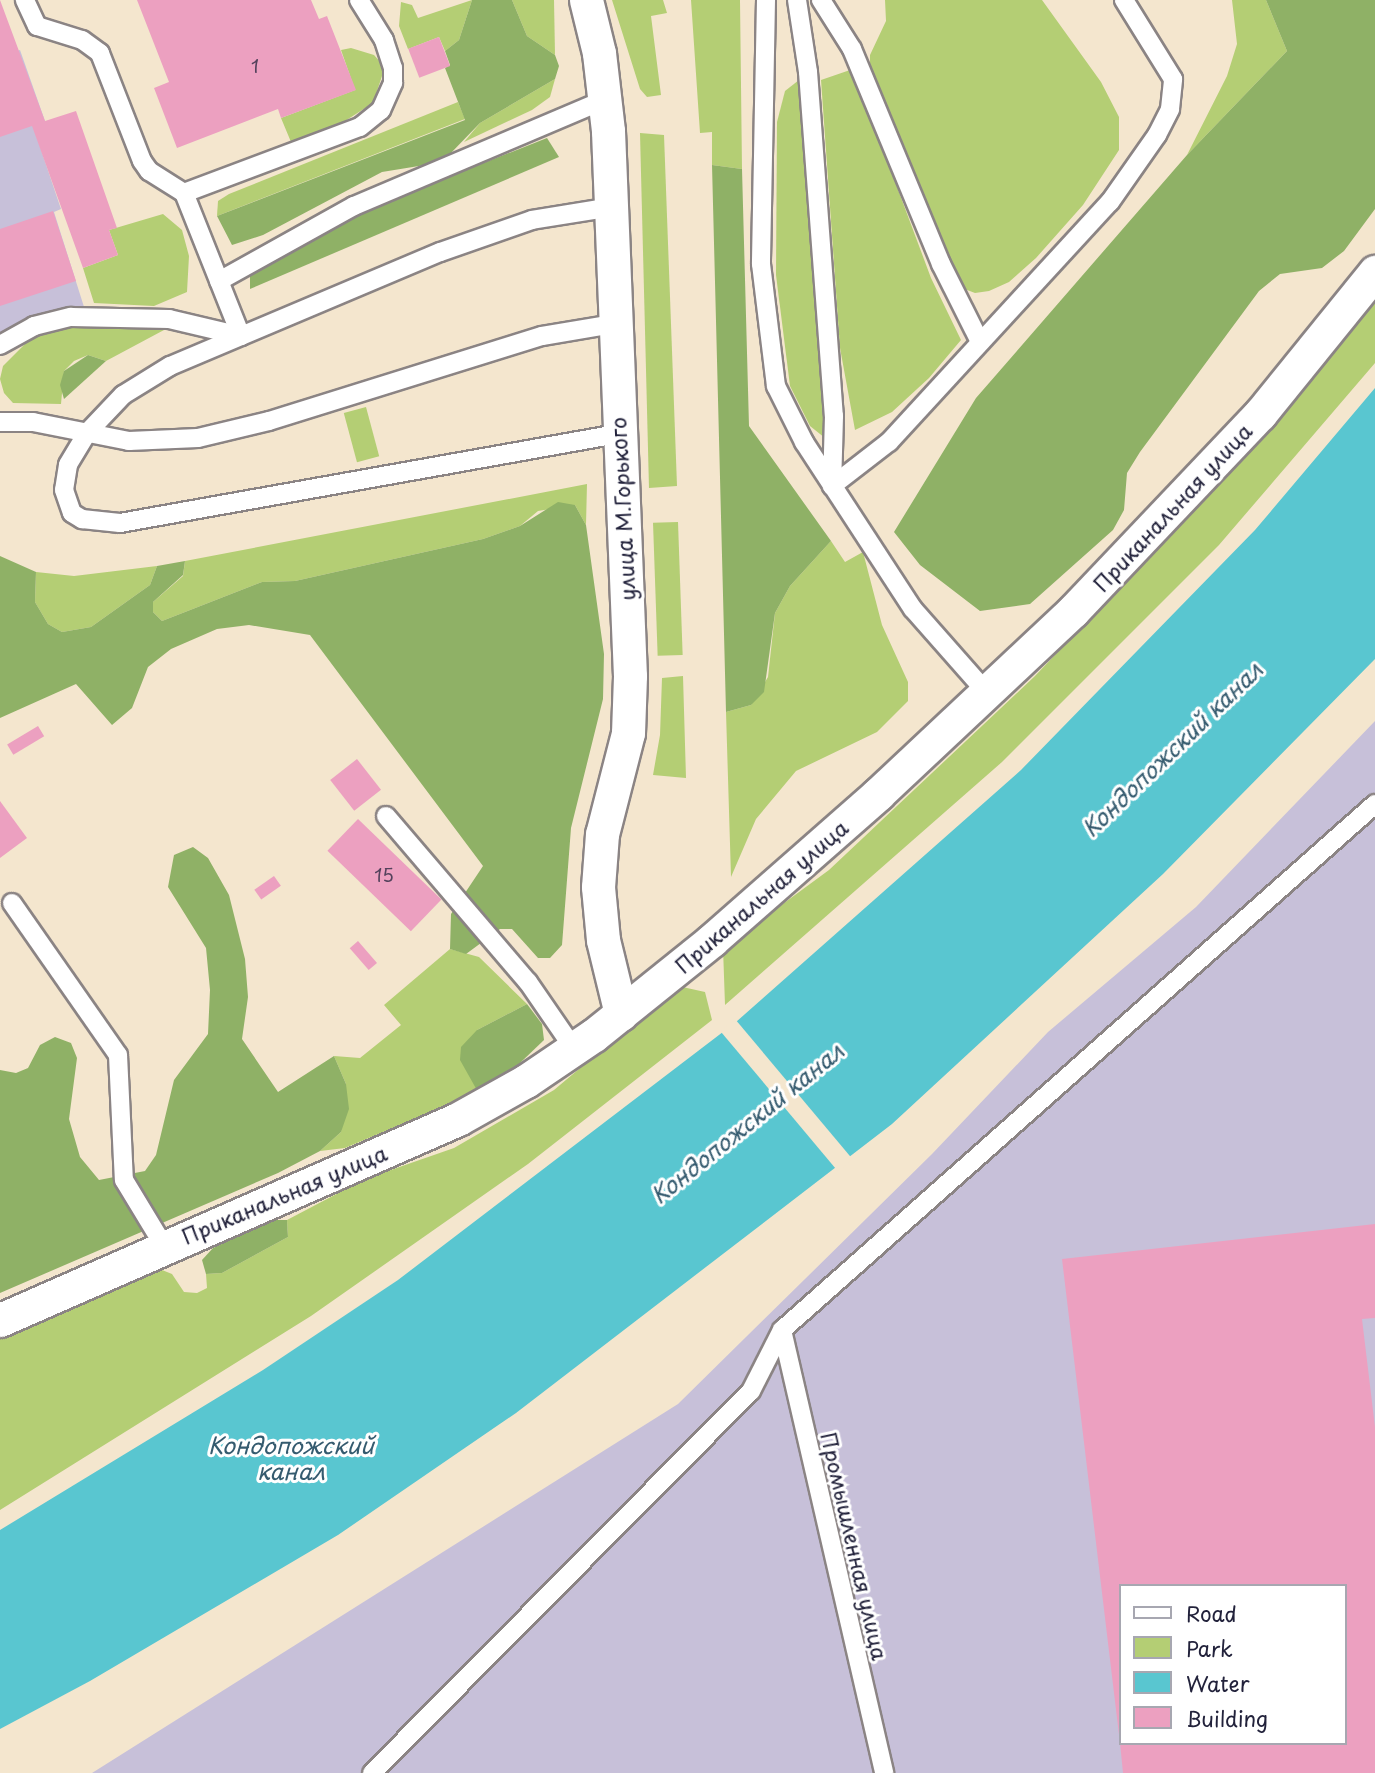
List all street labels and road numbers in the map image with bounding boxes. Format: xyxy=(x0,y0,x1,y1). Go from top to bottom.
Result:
street label: улица М.Горького xyxy=(605,416,639,602)
street label: Приканальная улица xyxy=(1087,417,1257,597)
street label: Приканальная улица xyxy=(669,814,853,978)
street label: Приканальная улица xyxy=(177,1139,391,1249)
street label: Промышленная улица xyxy=(816,1429,894,1663)

